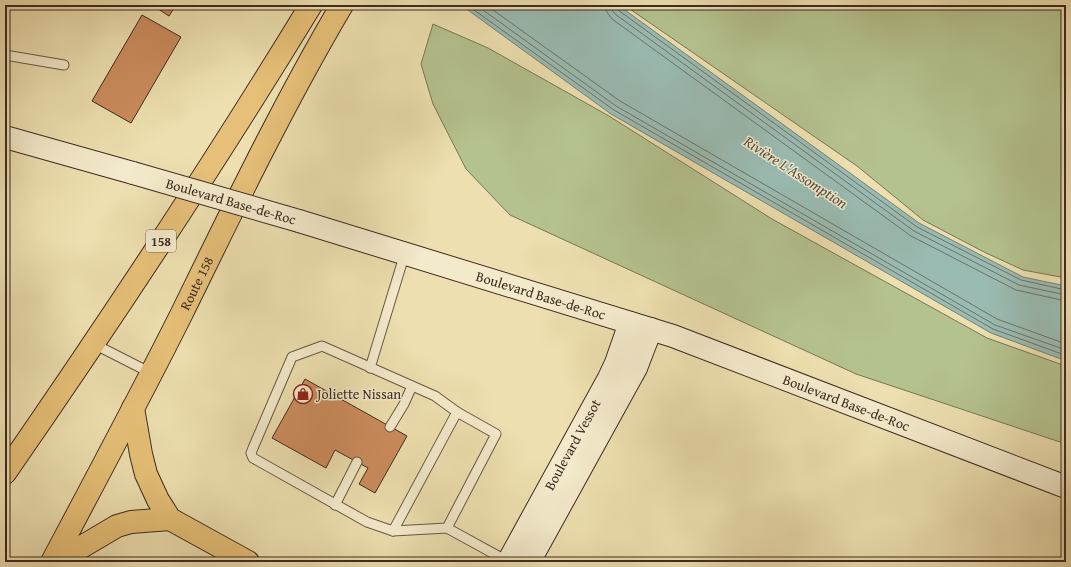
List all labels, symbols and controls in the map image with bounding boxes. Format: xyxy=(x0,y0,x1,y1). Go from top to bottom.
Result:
water label: Rivière L'Assomption xyxy=(739,130,852,214)
street label: Boulevard Base-de-Roc xyxy=(164,173,298,230)
road number: 158 xyxy=(146,230,176,252)
street label: Route 158 xyxy=(175,253,218,314)
street label: Boulevard Base-de-Roc xyxy=(474,266,608,325)
street label: Boulevard Base-de-Roc xyxy=(780,369,913,436)
shop icon: Joliette Nissan xyxy=(292,383,314,405)
place label: Joliette Nissan xyxy=(315,384,401,404)
street label: Boulevard Vessot xyxy=(539,395,606,494)

